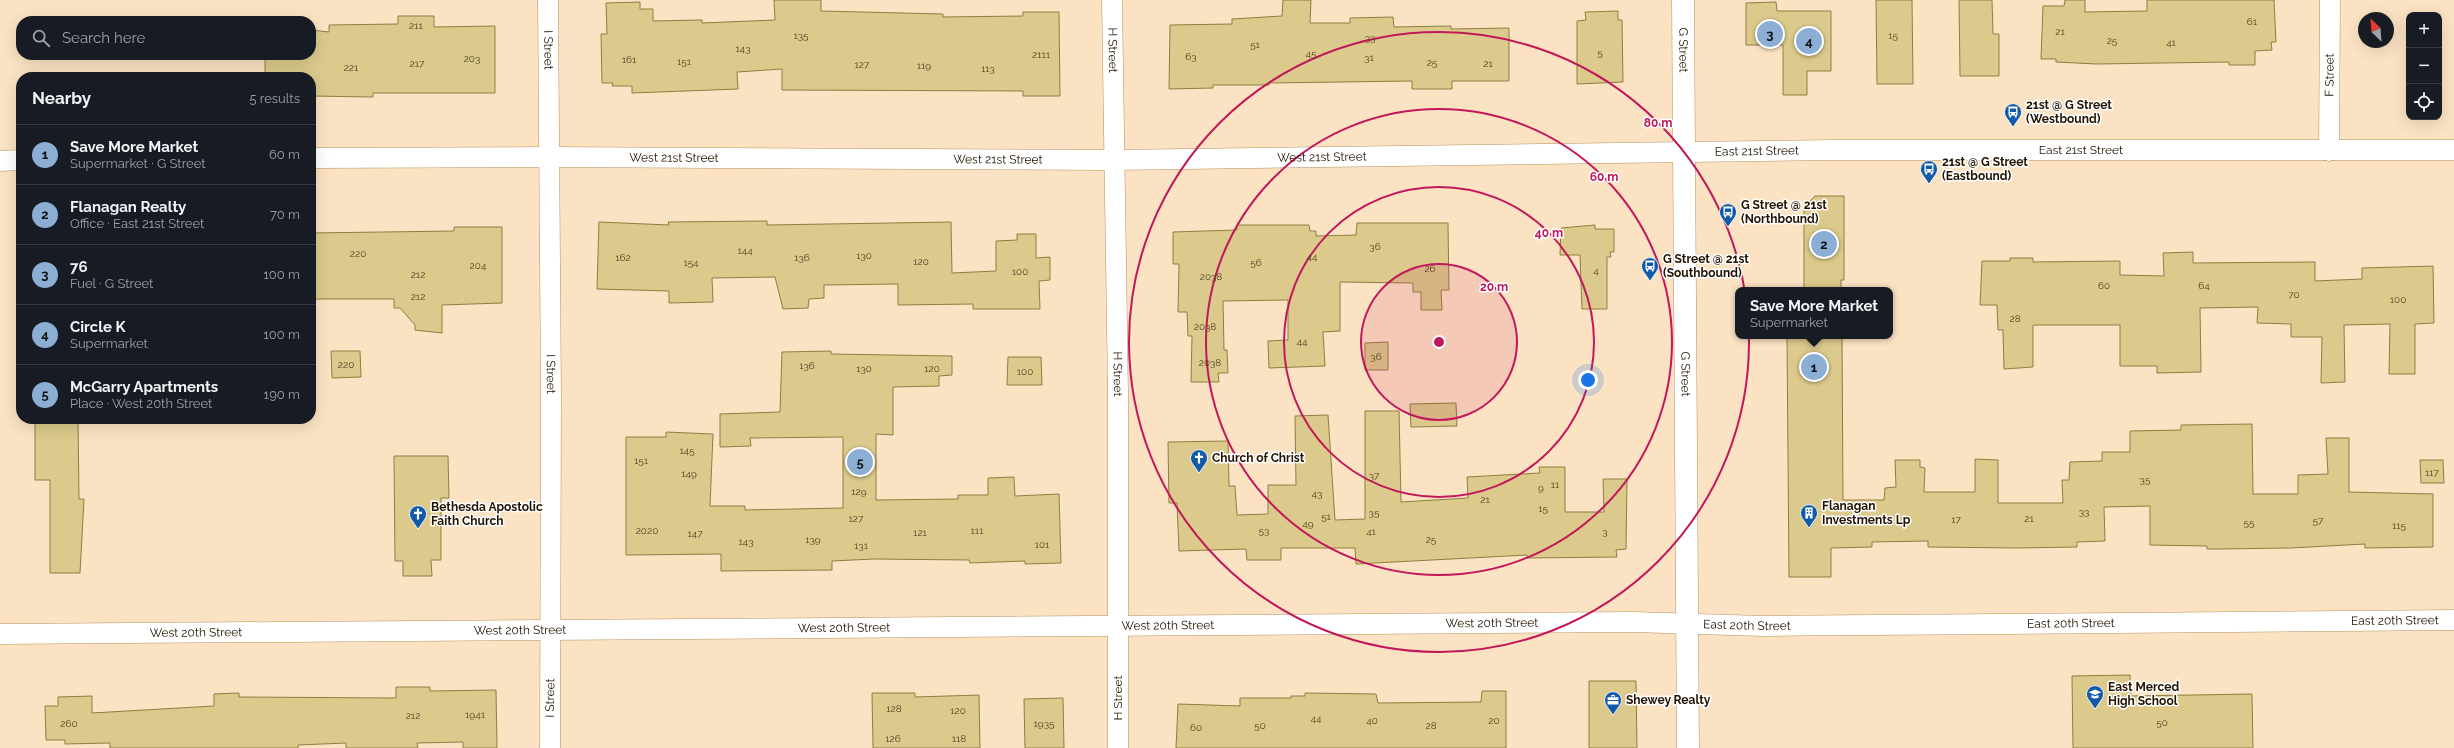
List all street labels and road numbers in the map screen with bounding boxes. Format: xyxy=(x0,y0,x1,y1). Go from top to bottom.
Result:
street label: H Street xyxy=(1105,27,1120,73)
street label: G Street xyxy=(1676,27,1690,73)
street label: I Street xyxy=(541,30,556,70)
street label: F Street xyxy=(2322,53,2337,97)
street label: East 21st Street xyxy=(1715,143,1799,159)
street label: East 21st Street xyxy=(2039,143,2123,157)
street label: West 21st Street xyxy=(1277,149,1367,165)
street label: West 21st Street xyxy=(629,150,719,165)
street label: West 21st Street xyxy=(953,152,1043,167)
street label: H Street xyxy=(1110,351,1125,397)
street label: G Street xyxy=(1678,351,1693,397)
street label: I Street xyxy=(544,354,558,394)
street label: East 20th Street xyxy=(2351,613,2439,628)
street label: West 20th Street xyxy=(1446,616,1538,630)
street label: East 20th Street xyxy=(2027,616,2115,631)
street label: East 20th Street xyxy=(1703,617,1791,633)
street label: West 20th Street xyxy=(1122,618,1214,633)
street label: West 20th Street xyxy=(798,620,890,635)
street label: West 20th Street xyxy=(474,623,566,638)
street label: West 20th Street xyxy=(150,625,242,640)
street label: H Street xyxy=(1111,675,1125,721)
street label: I Street xyxy=(543,678,557,718)

